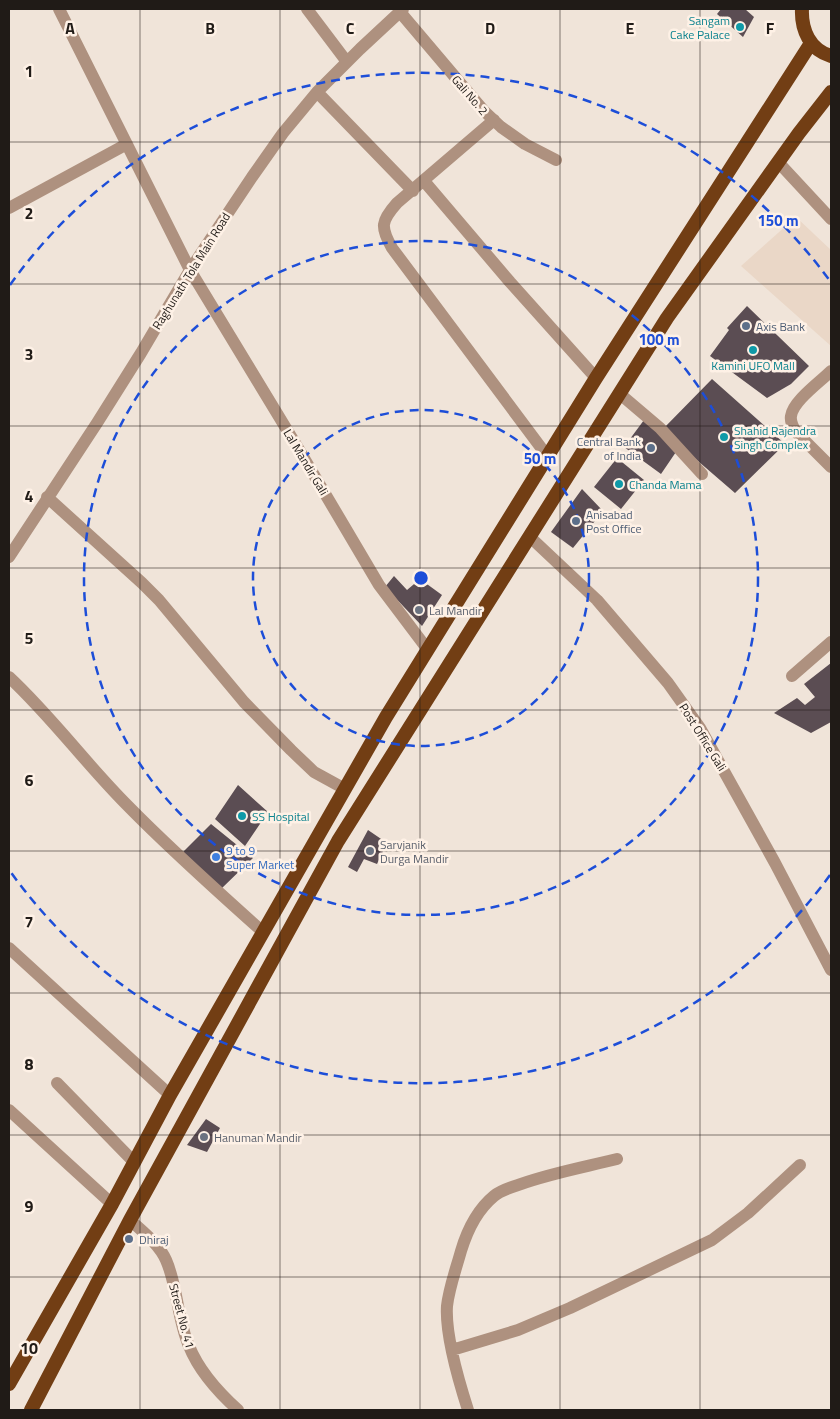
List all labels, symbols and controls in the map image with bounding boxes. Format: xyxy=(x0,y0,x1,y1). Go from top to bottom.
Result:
place label: Sangam Cake Palace xyxy=(670,11,730,44)
text: A xyxy=(65,16,75,40)
text: B xyxy=(205,16,215,40)
text: C xyxy=(346,16,355,40)
text: D xyxy=(485,16,495,40)
text: E xyxy=(626,16,635,40)
text: F xyxy=(766,16,775,40)
marker: Sangam Cake Palace xyxy=(734,21,746,33)
text: 1 xyxy=(25,59,33,83)
street label: Gali No. 2 xyxy=(447,71,493,119)
text: 2 xyxy=(25,201,33,225)
street label: Raghunath Tola Main Road xyxy=(147,209,235,333)
text: 150 m xyxy=(757,209,799,232)
place label: Axis Bank xyxy=(756,317,805,336)
marker: Axis Bank xyxy=(740,320,752,332)
text: 100 m xyxy=(638,328,680,351)
text: 3 xyxy=(25,342,33,366)
marker: Kamini UFO Mall xyxy=(747,344,759,356)
place label: Kamini UFO Mall xyxy=(711,356,795,375)
place label: Shahid Rajendra Singh Complex xyxy=(734,421,816,454)
street label: Lal Mandir Gali xyxy=(279,425,333,499)
marker: Shahid Rajendra Singh Complex xyxy=(718,431,730,443)
place label: Central Bank of India xyxy=(577,432,641,465)
marker: Central Bank of India xyxy=(645,442,657,454)
text: 50 m xyxy=(524,447,556,470)
place label: Chanda Mama xyxy=(629,475,702,494)
marker: Chanda Mama xyxy=(613,478,625,490)
text: 4 xyxy=(25,484,34,508)
place label: Anisabad Post Office xyxy=(586,505,642,538)
marker: Anisabad Post Office xyxy=(570,515,582,527)
centre of rings xyxy=(412,569,430,587)
place label: Lal Mandir xyxy=(429,601,482,620)
marker: Lal Mandir xyxy=(413,604,425,616)
text: 5 xyxy=(25,626,34,650)
street label: Post Office Gali xyxy=(675,699,731,775)
text: 6 xyxy=(25,768,34,792)
place label: SS Hospital xyxy=(252,807,310,826)
marker: SS Hospital xyxy=(236,810,248,822)
place label: Sarvjanik Durga Mandir xyxy=(380,835,449,868)
place label: 9 to 9 Super Market xyxy=(226,841,295,874)
marker: Sarvjanik Durga Mandir xyxy=(364,845,376,857)
marker: 9 to 9 Super Market xyxy=(210,851,222,863)
text: 7 xyxy=(25,910,33,934)
text: 8 xyxy=(25,1052,34,1076)
place label: Hanuman Mandir xyxy=(214,1128,302,1147)
marker: Hanuman Mandir xyxy=(198,1131,210,1143)
text: 9 xyxy=(25,1194,34,1218)
place label: Dhiraj xyxy=(139,1230,169,1249)
marker: Dhiraj xyxy=(123,1233,135,1245)
street label: Street No. 41 xyxy=(164,1281,200,1351)
text: 10 xyxy=(20,1336,38,1360)

